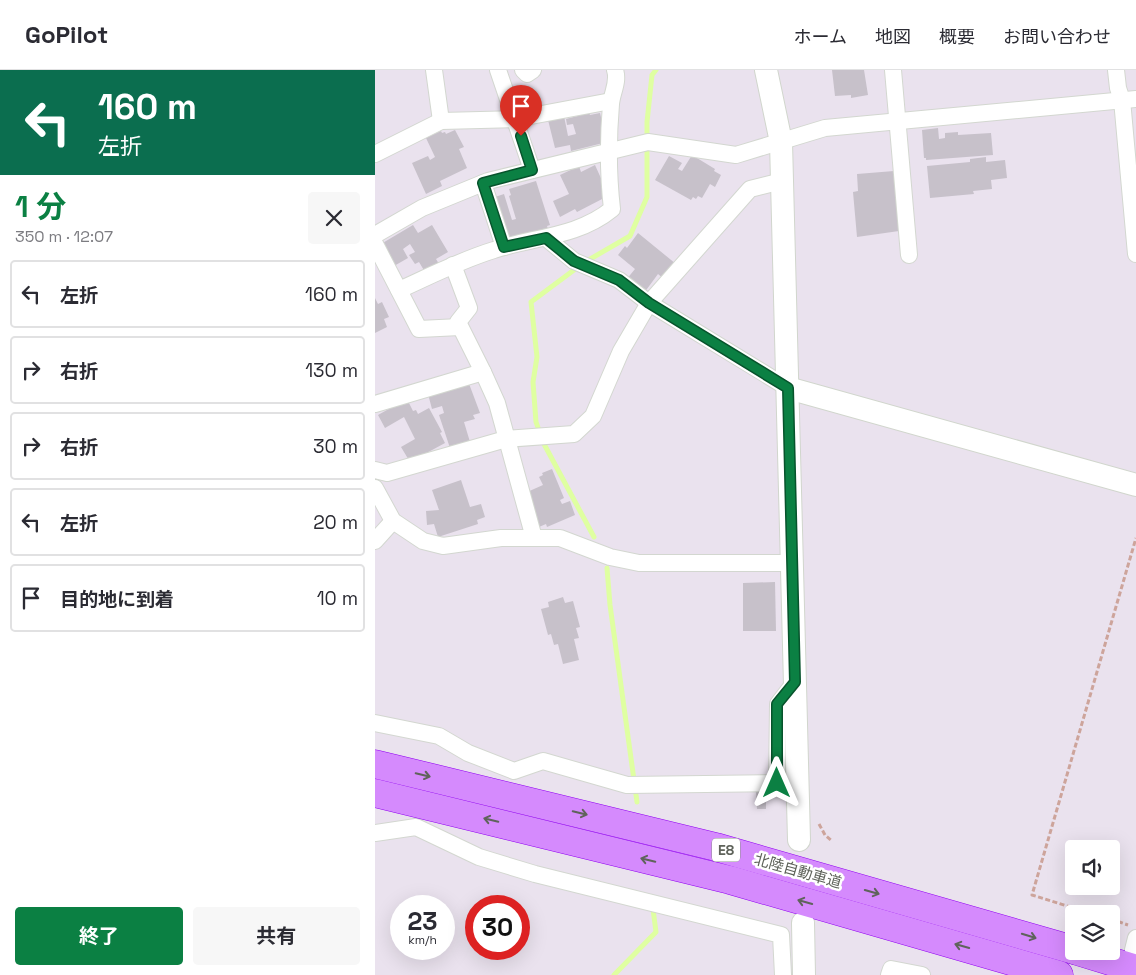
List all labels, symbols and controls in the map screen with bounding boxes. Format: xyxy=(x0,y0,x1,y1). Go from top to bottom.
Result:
text: GoPilot xyxy=(25,19,108,50)
text: ホーム xyxy=(794,25,847,48)
text: 地図 xyxy=(875,25,911,48)
text: 概要 xyxy=(939,25,975,48)
text: お問い合わせ xyxy=(1003,25,1111,48)
text: 160 m xyxy=(98,85,197,129)
pin xyxy=(500,85,542,136)
icon: left xyxy=(15,90,80,155)
icon: arrive xyxy=(507,92,535,120)
text: 左折 xyxy=(98,132,142,160)
text: 1 分 xyxy=(15,187,66,226)
button: close xyxy=(308,192,360,244)
text: 350 m · 12:07 xyxy=(15,226,113,247)
icon: left xyxy=(17,280,45,308)
text: 160 m xyxy=(305,282,358,307)
text: 左折 xyxy=(60,283,98,308)
icon: right xyxy=(17,356,45,384)
text: 130 m xyxy=(305,358,358,383)
text: 右折 xyxy=(60,359,98,384)
icon: right xyxy=(17,432,45,460)
text: 30 m xyxy=(313,434,358,459)
text: 右折 xyxy=(60,435,98,460)
icon: left xyxy=(17,508,45,536)
text: 20 m xyxy=(313,510,358,535)
text: 左折 xyxy=(60,511,98,536)
icon: arrive xyxy=(17,584,45,612)
text: 10 m xyxy=(317,586,358,611)
text: 目的地に到着 xyxy=(60,587,174,612)
position arrow xyxy=(750,756,802,808)
one-way arrow xyxy=(414,771,430,780)
one-way arrow xyxy=(572,809,588,819)
one-way arrow xyxy=(483,815,499,825)
road number: E8 xyxy=(712,838,740,862)
map controls xyxy=(1065,840,1120,960)
button: sound xyxy=(1065,840,1120,895)
street label: 北陸自動車道 xyxy=(752,849,844,892)
one-way arrow xyxy=(641,855,657,864)
one-way arrow xyxy=(864,887,880,897)
speed limit sign: 30 xyxy=(465,895,530,960)
one-way arrow xyxy=(798,896,814,906)
text: 23 xyxy=(407,905,438,937)
button: layers xyxy=(1065,905,1120,960)
button: 終了 xyxy=(15,907,183,965)
button: 共有 xyxy=(193,907,360,965)
text: km/h xyxy=(408,932,437,948)
one-way arrow xyxy=(1020,932,1036,942)
one-way arrow xyxy=(954,941,970,951)

